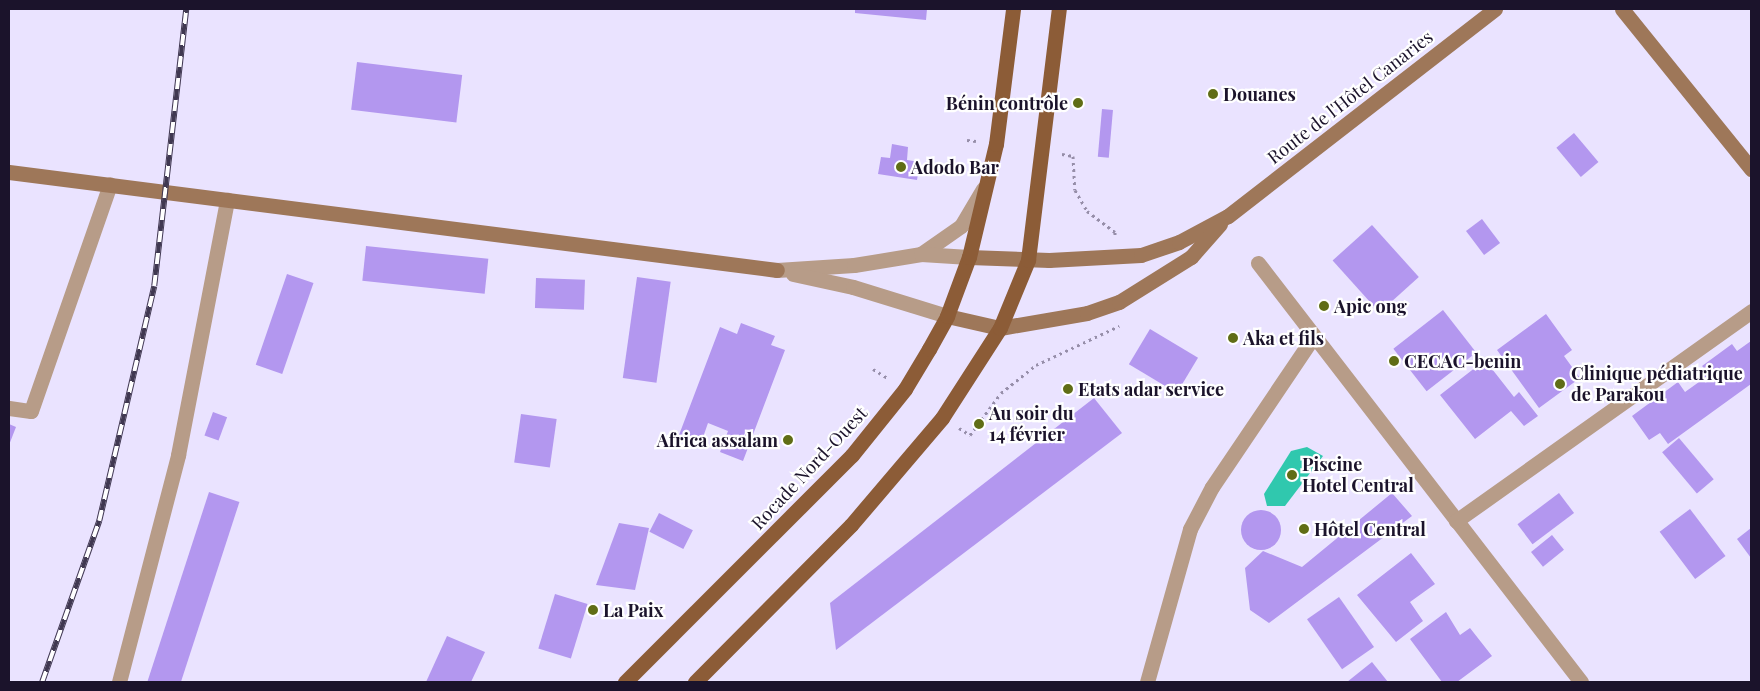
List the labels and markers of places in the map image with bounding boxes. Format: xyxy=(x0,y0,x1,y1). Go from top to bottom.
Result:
place label: Douanes xyxy=(1223,83,1296,105)
marker: Douanes xyxy=(1207,88,1219,100)
place label: Bénin contrôle xyxy=(946,92,1068,114)
marker: Bénin contrôle xyxy=(1072,97,1084,109)
place label: Adodo Bar xyxy=(911,156,999,178)
marker: Adodo Bar xyxy=(895,161,907,173)
place label: Apic ong xyxy=(1334,295,1407,317)
marker: Apic ong xyxy=(1318,300,1330,312)
place label: Aka et fils xyxy=(1243,327,1324,349)
marker: Aka et fils xyxy=(1227,332,1239,344)
place label: CECAC-benin xyxy=(1404,350,1521,372)
marker: CECAC-benin xyxy=(1388,355,1400,367)
place label: Clinique pédiatrique de Parakou xyxy=(1571,363,1743,406)
marker: Clinique pédiatrique de Parakou xyxy=(1553,377,1567,391)
place label: Etats adar service xyxy=(1078,378,1224,400)
marker: Etats adar service xyxy=(1062,383,1074,395)
place label: Au soir du 14 février xyxy=(989,403,1074,446)
marker: Au soir du 14 février xyxy=(973,418,985,430)
place label: Africa assalam xyxy=(657,429,778,451)
marker: Africa assalam xyxy=(782,434,794,446)
place label: Piscine Hotel Central xyxy=(1302,454,1414,496)
marker: Piscine Hotel Central xyxy=(1286,469,1298,481)
place label: Hôtel Central xyxy=(1314,518,1426,540)
marker: Hôtel Central xyxy=(1298,523,1310,535)
place label: La Paix xyxy=(603,599,663,621)
marker: La Paix xyxy=(587,604,599,616)

